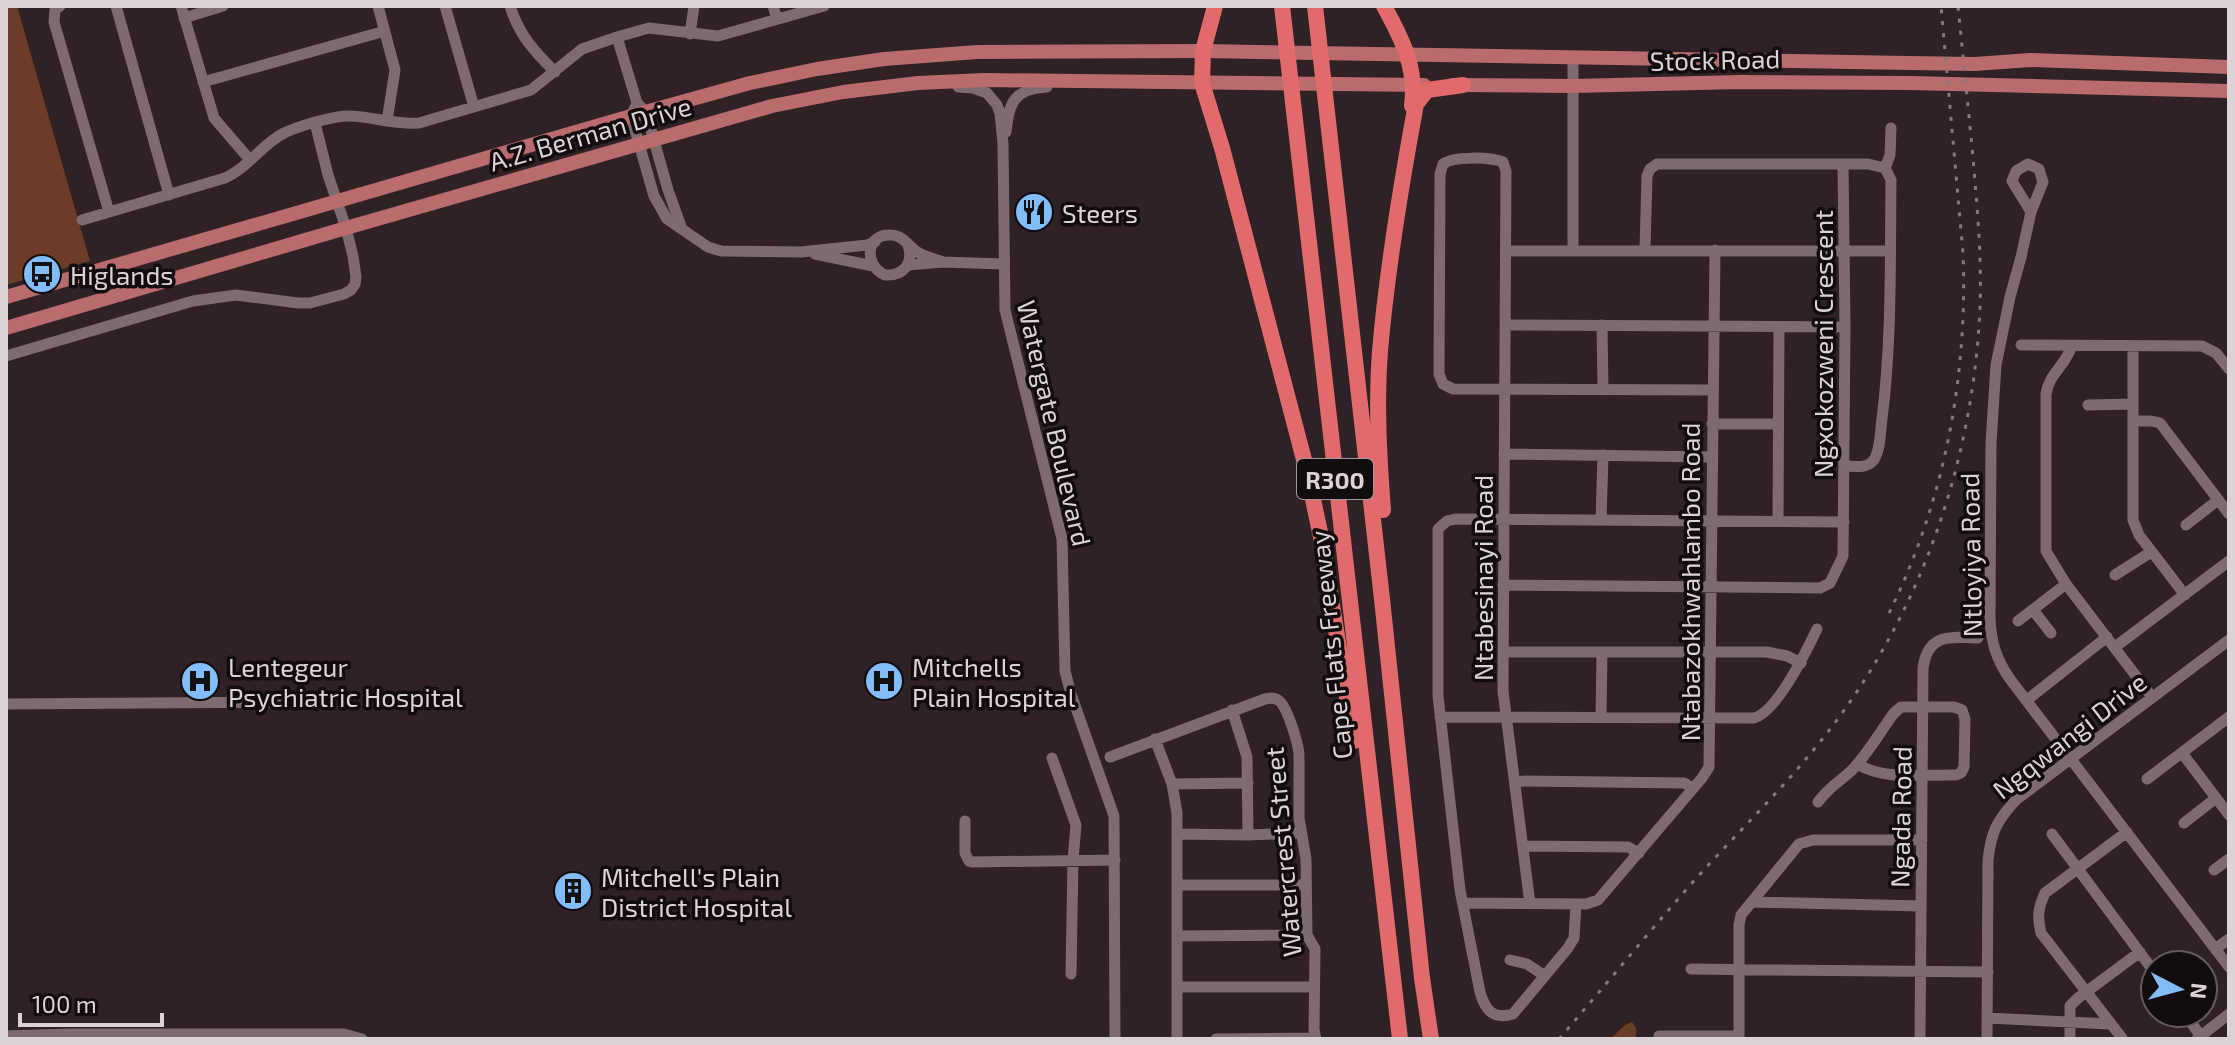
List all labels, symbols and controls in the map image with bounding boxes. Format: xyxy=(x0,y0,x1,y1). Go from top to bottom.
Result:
street label: Stock Road xyxy=(1650,42,1780,76)
street label: A.Z. Berman Drive xyxy=(485,89,695,177)
restaurant icon: Steers xyxy=(1013,191,1055,233)
place label: Steers xyxy=(1062,197,1138,228)
street label: Ngxokozweni Crescent xyxy=(1807,210,1838,478)
bus stop icon: Higlands xyxy=(21,253,63,295)
place label: Higlands xyxy=(70,259,174,290)
street label: Watergate Boulevard xyxy=(1012,297,1098,549)
street label: Ntabazokhwahlambo Road xyxy=(1674,423,1705,741)
road number: R300 xyxy=(1297,459,1373,499)
street label: Ntloyiya Road xyxy=(1953,473,1987,637)
street label: Ntabesinayi Road xyxy=(1467,475,1498,681)
street label: Cape Flats Freeway xyxy=(1303,529,1357,761)
place label: Lentegeur Psychiatric Hospital xyxy=(228,651,463,712)
place label: Mitchells Plain Hospital xyxy=(912,651,1076,712)
hospital icon: Lentegeur Psychiatric Hospital xyxy=(179,660,221,702)
hospital icon: Mitchells Plain Hospital xyxy=(863,660,905,702)
street label: Ngqwangi Drive xyxy=(1986,665,2152,805)
street label: Watercrest Street xyxy=(1257,746,1307,958)
street label: Ngada Road xyxy=(1883,746,1917,888)
place label: Mitchell's Plain District Hospital xyxy=(601,861,792,922)
building icon: Mitchell's Plain District Hospital xyxy=(552,870,594,912)
north arrow xyxy=(2139,949,2219,1029)
scale bar xyxy=(20,977,162,1027)
text: N xyxy=(2186,982,2214,1000)
text: 100 m xyxy=(32,989,97,1018)

